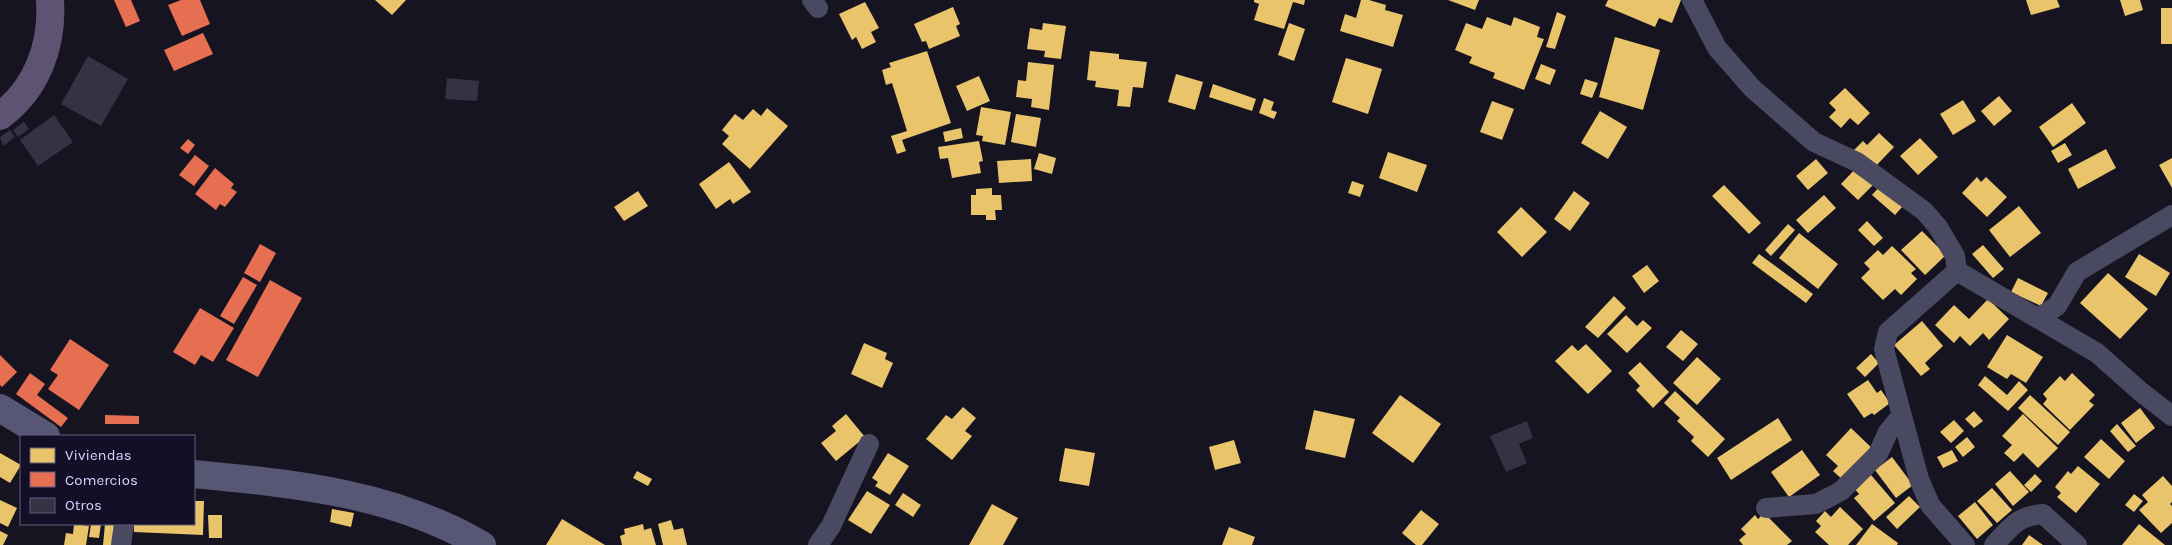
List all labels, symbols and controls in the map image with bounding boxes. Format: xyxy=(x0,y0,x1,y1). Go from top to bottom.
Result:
legend xyxy=(20,435,195,525)
text: Viviendas xyxy=(65,446,132,464)
text: Comercios xyxy=(65,471,138,489)
text: Otros xyxy=(65,496,102,514)

